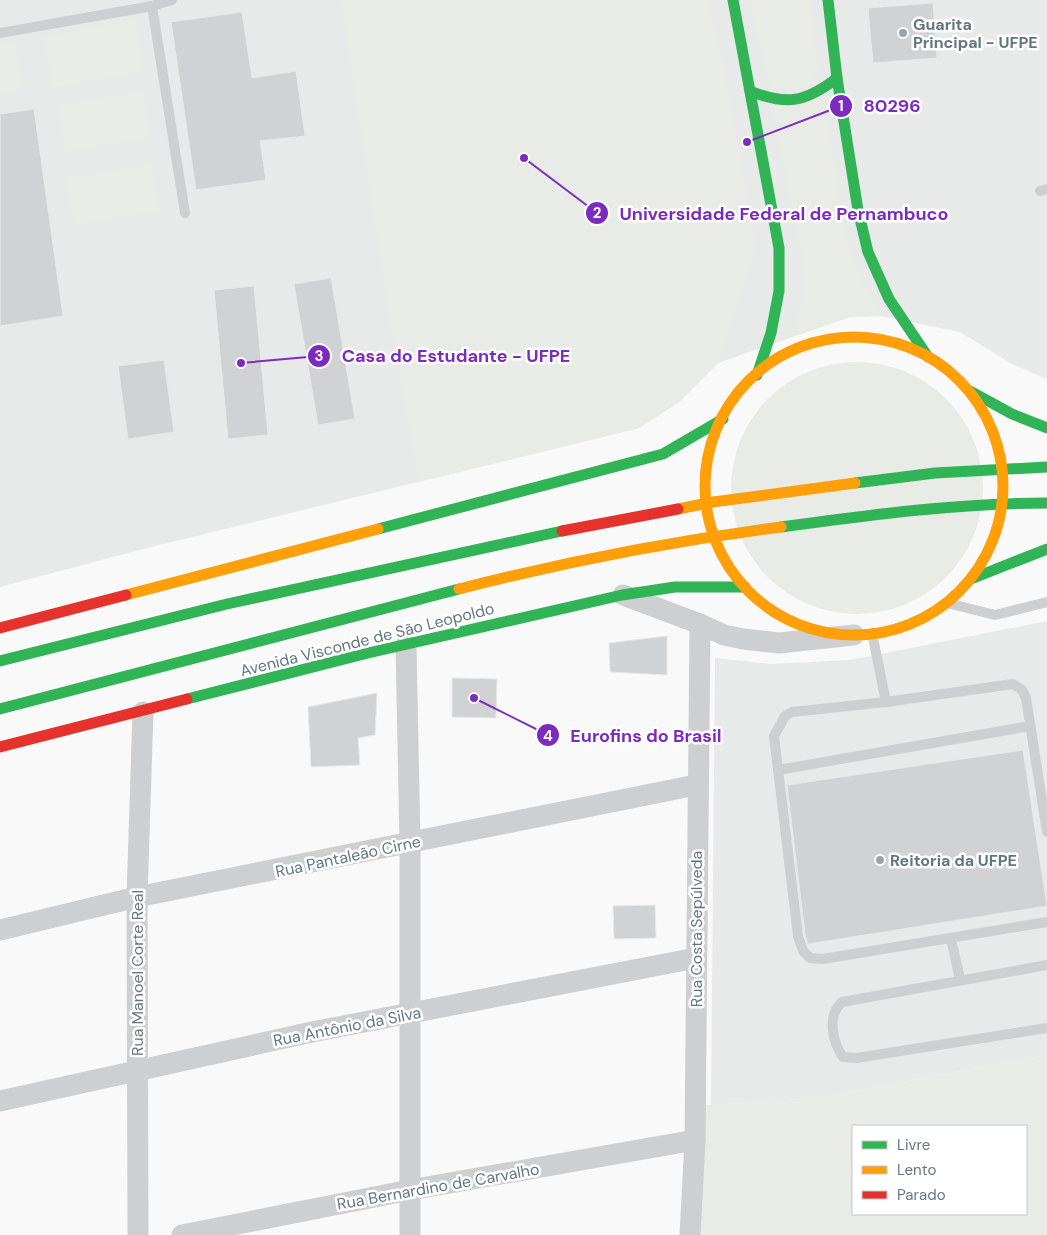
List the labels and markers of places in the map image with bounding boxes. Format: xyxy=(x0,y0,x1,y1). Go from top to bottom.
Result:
place label: Guarita Principal - UFPE xyxy=(913,14,1038,53)
marker: Guarita Principal - UFPE xyxy=(897,27,909,39)
callout: 80296 xyxy=(828,90,930,123)
callout: Universidade Federal de Pernambuco xyxy=(584,197,958,230)
callout: Casa do Estudante - UFPE xyxy=(307,339,580,372)
callout: Eurofins do Brasil xyxy=(536,719,732,752)
place label: Reitoria da UFPE xyxy=(890,850,1017,871)
marker: Reitoria da UFPE xyxy=(874,854,886,866)

